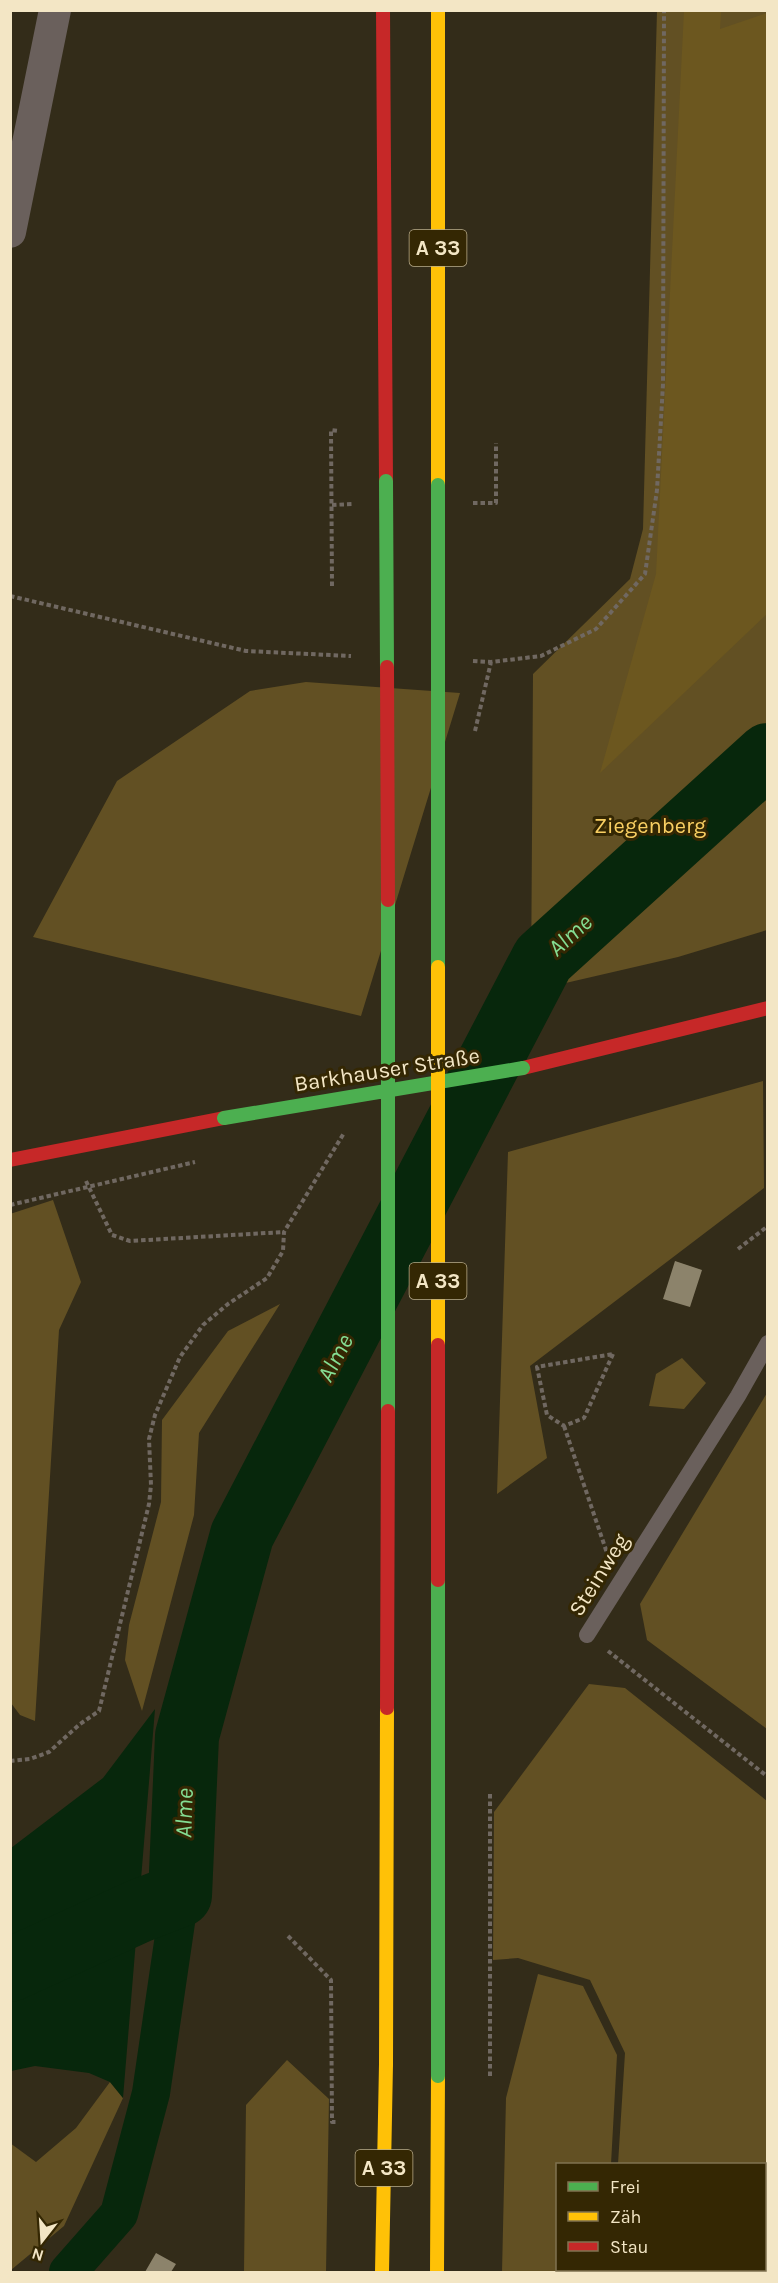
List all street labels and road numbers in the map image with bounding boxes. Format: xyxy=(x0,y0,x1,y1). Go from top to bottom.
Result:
road number: A 33 xyxy=(410,230,466,266)
street label: Barkhauser Straße xyxy=(292,1043,482,1097)
road number: A 33 xyxy=(410,1263,466,1299)
street label: Steinweg xyxy=(564,1528,635,1621)
road number: A 33 xyxy=(356,2150,412,2186)

